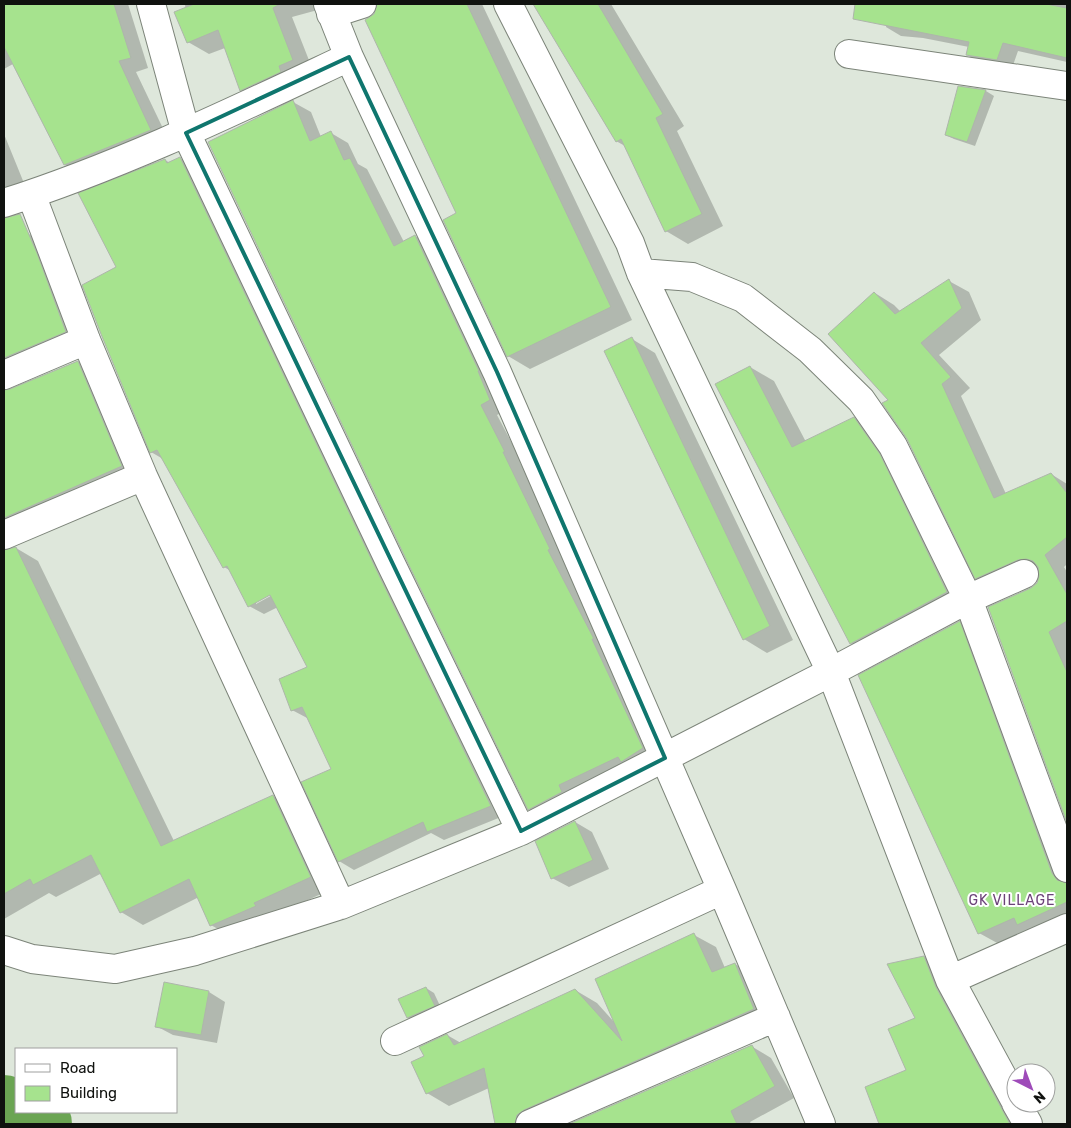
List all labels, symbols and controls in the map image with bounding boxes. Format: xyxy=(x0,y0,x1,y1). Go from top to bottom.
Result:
district label: GK VILLAGE xyxy=(969,892,1055,909)
legend xyxy=(15,1048,178,1113)
text: Road xyxy=(60,1059,96,1077)
north arrow xyxy=(1006,1063,1056,1113)
text: Building xyxy=(60,1084,117,1102)
text: N xyxy=(1030,1088,1049,1107)

